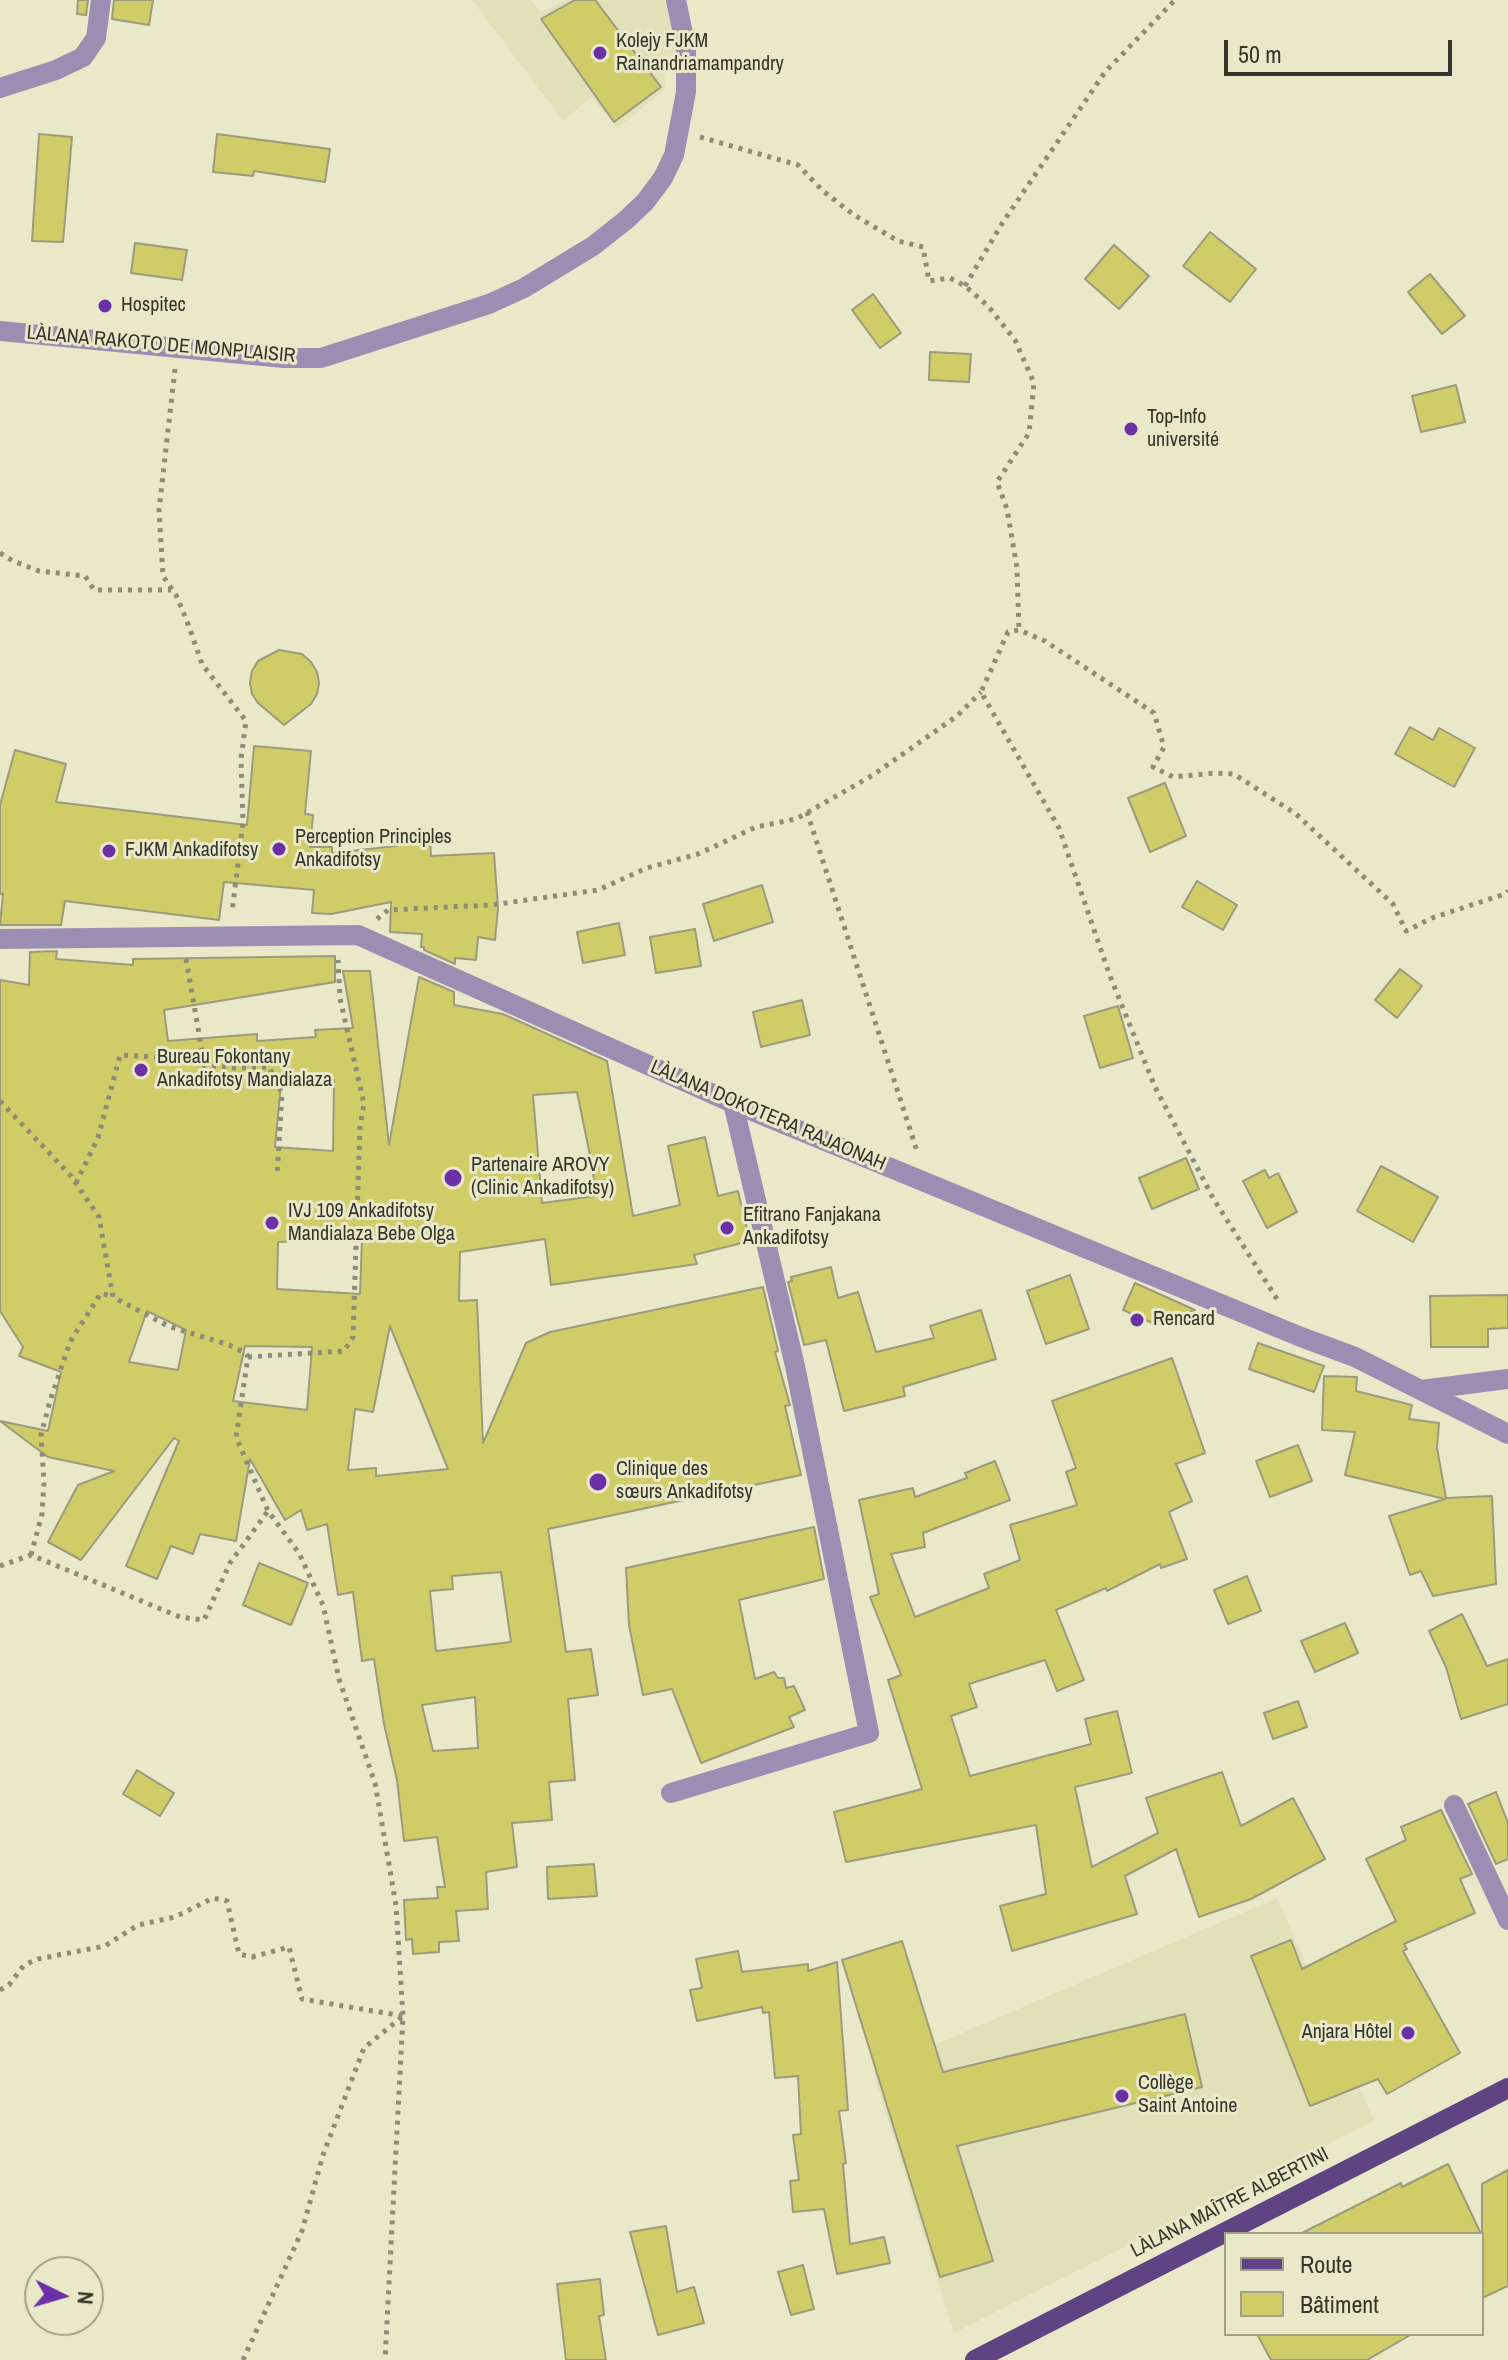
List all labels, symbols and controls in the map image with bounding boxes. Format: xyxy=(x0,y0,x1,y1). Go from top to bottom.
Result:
scale bar xyxy=(1228,24,1456,74)
place label: Kolejy FJKM Rainandriamampandry xyxy=(616,30,784,77)
text: 50 m xyxy=(1238,38,1282,70)
marker: Kolejy FJKM Rainandriamampandry xyxy=(591,44,609,62)
place label: Hospitec xyxy=(121,294,186,318)
marker: Hospitec xyxy=(96,297,114,315)
street label: LÀLANA RAKOTO DE MONPLAISIR xyxy=(26,321,296,369)
place label: Top-Info université xyxy=(1147,406,1219,453)
marker: Top-Info université xyxy=(1122,420,1140,438)
place label: Perception Principles Ankadifotsy xyxy=(295,826,452,873)
place label: FJKM Ankadifotsy xyxy=(125,839,258,863)
marker: Perception Principles Ankadifotsy xyxy=(270,840,288,858)
marker: FJKM Ankadifotsy xyxy=(100,842,118,860)
place label: Bureau Fokontany Ankadifotsy Mandialaza xyxy=(157,1046,332,1093)
street label: LÀLANA DOKOTERA RAJAONAH xyxy=(647,1055,889,1177)
marker: Bureau Fokontany Ankadifotsy Mandialaza xyxy=(132,1061,150,1079)
place label: Partenaire AROVY (Clinic Ankadifotsy) xyxy=(471,1154,614,1201)
marker: Partenaire AROVY (Clinic Ankadifotsy) xyxy=(442,1167,464,1189)
place label: IVJ 109 Ankadifotsy Mandialaza Bebe Olga xyxy=(288,1200,455,1247)
place label: Efitrano Fanjakana Ankadifotsy xyxy=(743,1204,881,1251)
marker: IVJ 109 Ankadifotsy Mandialaza Bebe Olga xyxy=(263,1214,281,1232)
marker: Efitrano Fanjakana Ankadifotsy xyxy=(718,1219,736,1237)
place label: Rencard xyxy=(1153,1308,1215,1332)
marker: Rencard xyxy=(1128,1311,1146,1329)
place label: Clinique des sœurs Ankadifotsy xyxy=(616,1458,753,1505)
marker: Clinique des sœurs Ankadifotsy xyxy=(587,1471,609,1493)
place label: Anjara Hôtel xyxy=(1302,2021,1392,2045)
marker: Anjara Hôtel xyxy=(1399,2024,1417,2042)
place label: Collège Saint Antoine xyxy=(1138,2072,1237,2119)
marker: Collège Saint Antoine xyxy=(1113,2087,1131,2105)
street label: LÀLANA MAÎTRE ALBERTINI xyxy=(1127,2143,1333,2263)
legend xyxy=(1224,2232,1484,2336)
text: Route xyxy=(1300,2248,1353,2280)
north arrow xyxy=(24,2256,104,2336)
text: Bâtiment xyxy=(1300,2288,1379,2320)
text: N xyxy=(70,2290,101,2306)

